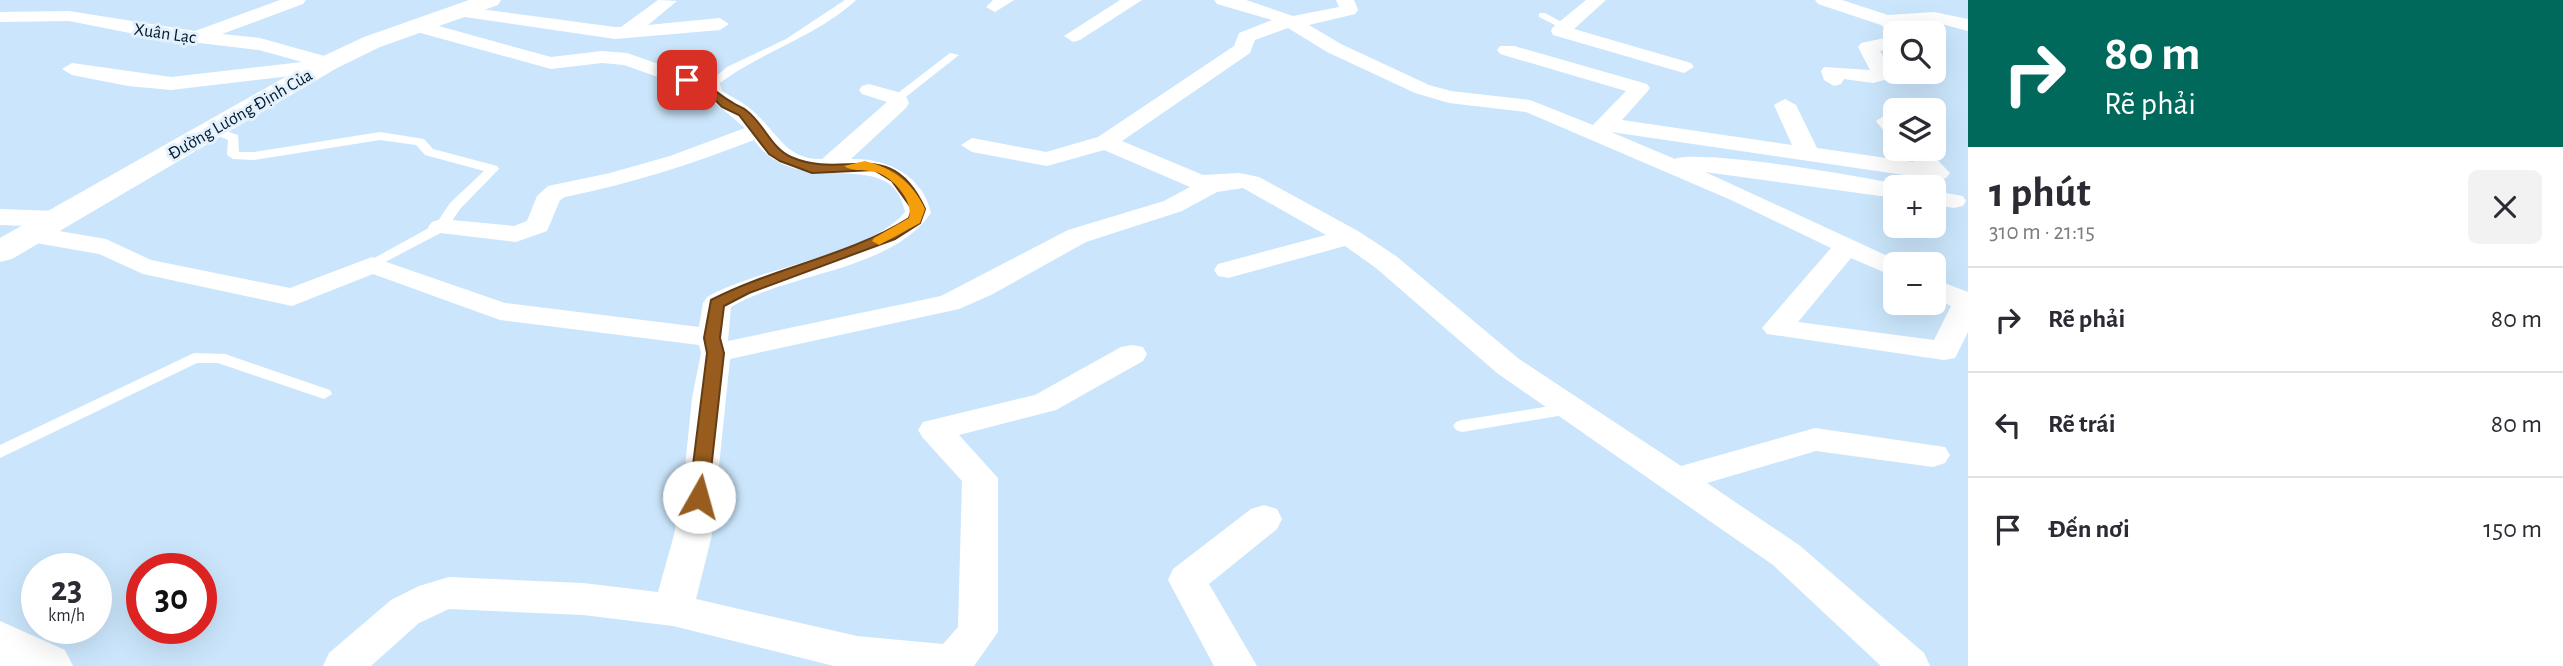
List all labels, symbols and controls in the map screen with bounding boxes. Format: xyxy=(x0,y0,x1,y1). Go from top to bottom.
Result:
street label: Xuân Lạc xyxy=(133,21,197,47)
map controls xyxy=(1883,21,1946,315)
button: search xyxy=(1883,21,1946,84)
icon: right xyxy=(1989,28,2080,119)
text: 80 m xyxy=(2104,30,2201,79)
pin xyxy=(657,50,717,110)
icon: arrive xyxy=(668,61,706,99)
street label: Đường Lương Định Của xyxy=(165,66,316,164)
text: Rẽ phải xyxy=(2104,88,2196,120)
button: layers xyxy=(1883,98,1946,161)
button: close xyxy=(2468,170,2542,244)
text: 1 phút xyxy=(1989,172,2091,214)
button: + xyxy=(1883,175,1946,238)
text: 310 m · 21:15 xyxy=(1989,221,2095,244)
button: − xyxy=(1883,252,1946,315)
icon: right xyxy=(1989,301,2027,339)
text: Rẽ phải xyxy=(2048,306,2125,332)
text: 80 m xyxy=(2491,306,2542,332)
icon: left xyxy=(1989,406,2027,444)
text: Rẽ trái xyxy=(2048,411,2116,437)
text: 80 m xyxy=(2491,411,2542,437)
position arrow xyxy=(662,460,736,534)
icon: arrive xyxy=(1989,511,2027,549)
text: Đến nơi xyxy=(2048,516,2130,542)
text: 150 m xyxy=(2483,516,2542,542)
speed limit sign: 30 xyxy=(126,553,217,644)
text: 23 xyxy=(51,572,82,607)
text: km/h xyxy=(48,607,85,625)

